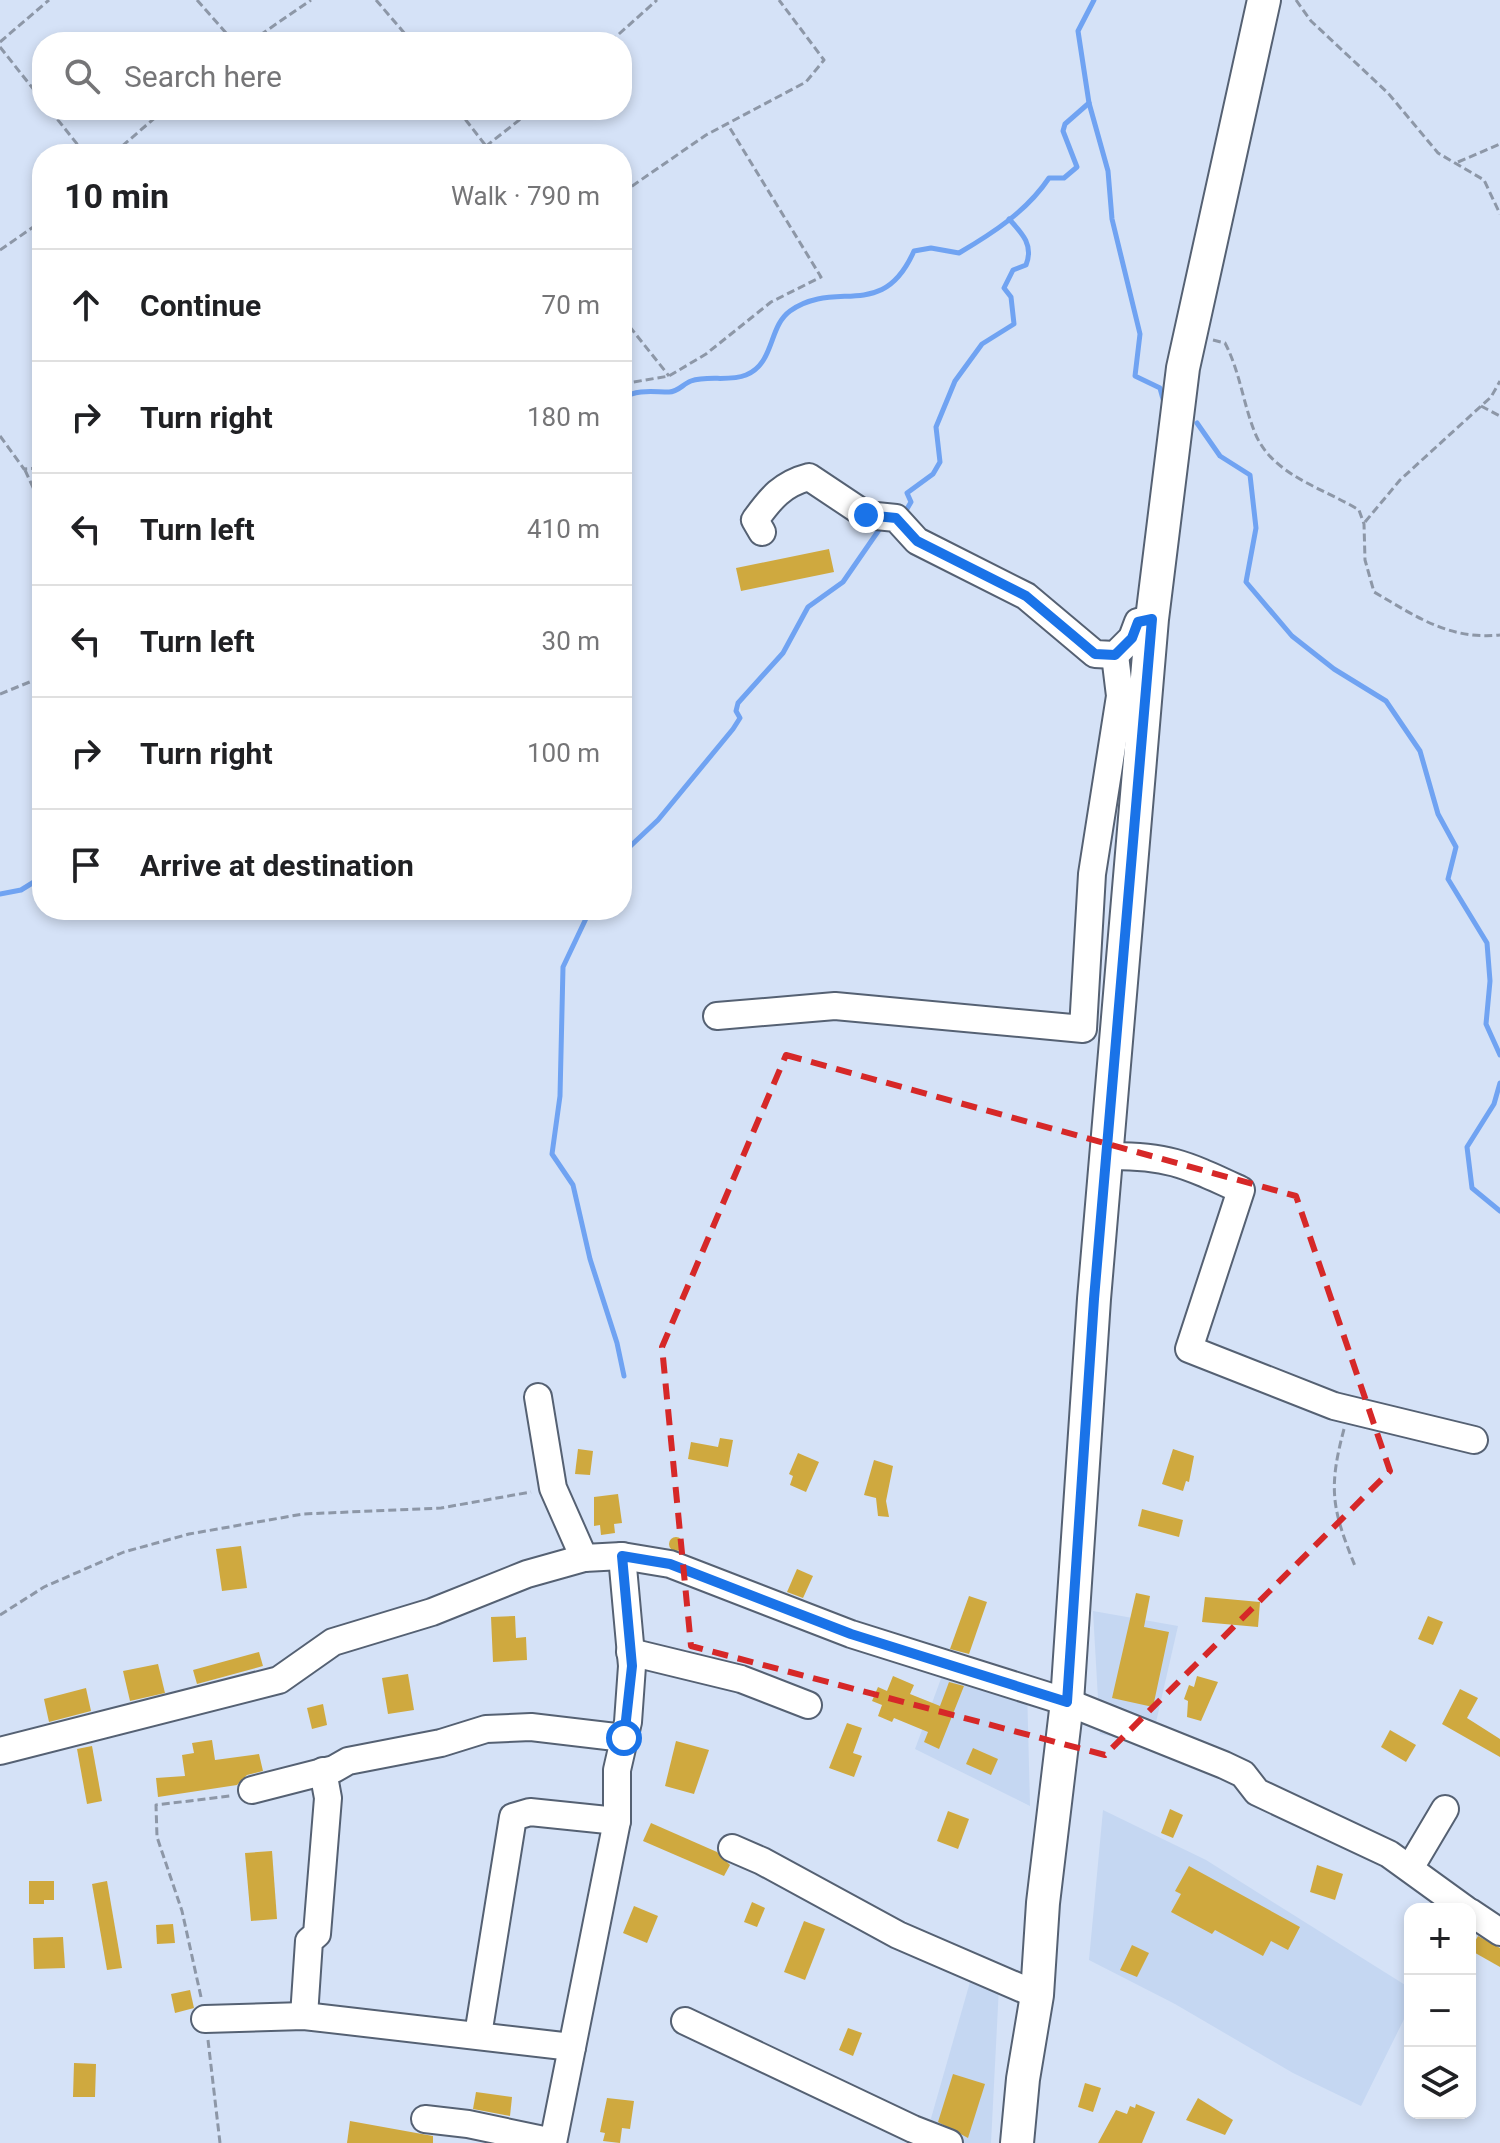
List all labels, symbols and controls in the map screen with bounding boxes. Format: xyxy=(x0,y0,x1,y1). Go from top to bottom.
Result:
search box xyxy=(32,32,632,120)
icon: search xyxy=(60,54,104,98)
text: Search here xyxy=(124,59,282,94)
text: 10 min xyxy=(64,176,169,216)
text: Walk · 790 m xyxy=(451,181,600,211)
icon: ahead xyxy=(64,283,108,327)
text: Continue xyxy=(140,288,261,323)
text: 70 m xyxy=(542,290,600,320)
icon: right xyxy=(64,395,108,439)
text: Turn right xyxy=(140,400,273,435)
text: 180 m xyxy=(527,402,600,432)
route end xyxy=(848,497,884,533)
icon: left xyxy=(64,507,108,551)
text: Turn left xyxy=(140,512,255,547)
text: 410 m xyxy=(527,514,600,544)
icon: left xyxy=(64,619,108,663)
text: Turn left xyxy=(140,624,255,659)
text: 30 m xyxy=(542,626,600,656)
icon: right xyxy=(64,731,108,775)
text: Turn right xyxy=(140,736,273,771)
text: 100 m xyxy=(527,738,600,768)
icon: arrive xyxy=(64,843,108,887)
text: Arrive at destination xyxy=(140,848,414,883)
route start xyxy=(606,1720,642,1756)
map controls xyxy=(1404,1903,1476,2119)
button: + xyxy=(1404,1903,1476,1975)
button: − xyxy=(1404,1975,1476,2047)
button: layers xyxy=(1404,2047,1476,2119)

